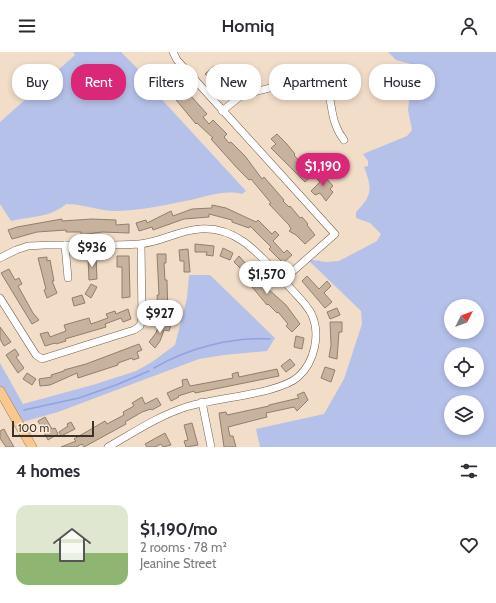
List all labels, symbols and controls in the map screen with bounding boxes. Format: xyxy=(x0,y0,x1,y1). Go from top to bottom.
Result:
icon: menu xyxy=(16,15,38,37)
text: Homiq xyxy=(222,15,274,37)
icon: person xyxy=(458,15,480,37)
chip: Buy xyxy=(12,64,63,100)
chip: Rent xyxy=(71,64,126,100)
chip: Filters xyxy=(134,64,198,100)
chip: New xyxy=(206,64,261,100)
chip: Apartment xyxy=(269,64,361,100)
chip: House xyxy=(369,64,435,100)
pin: $1,190 xyxy=(290,153,356,187)
text: $1,190 xyxy=(305,158,341,174)
pin: $936 xyxy=(68,234,116,268)
text: $936 xyxy=(77,239,107,255)
pin: $1,570 xyxy=(234,261,300,295)
text: $1,570 xyxy=(248,266,286,282)
north arrow xyxy=(444,299,484,339)
map controls xyxy=(444,299,484,435)
pin: $927 xyxy=(136,300,184,334)
text: $927 xyxy=(146,305,174,321)
button: locate xyxy=(444,347,484,387)
button: layers xyxy=(444,395,484,435)
scale bar xyxy=(12,419,94,438)
text: 100 m xyxy=(18,421,49,435)
icon: filters xyxy=(458,460,480,482)
text: 4 homes xyxy=(16,461,80,481)
text: $1,190/mo xyxy=(140,519,218,539)
icon: home xyxy=(48,521,96,569)
icon: heart xyxy=(458,534,480,556)
text: 2 rooms · 78 m² xyxy=(140,539,227,555)
text: Jeanine Street xyxy=(140,555,216,571)

